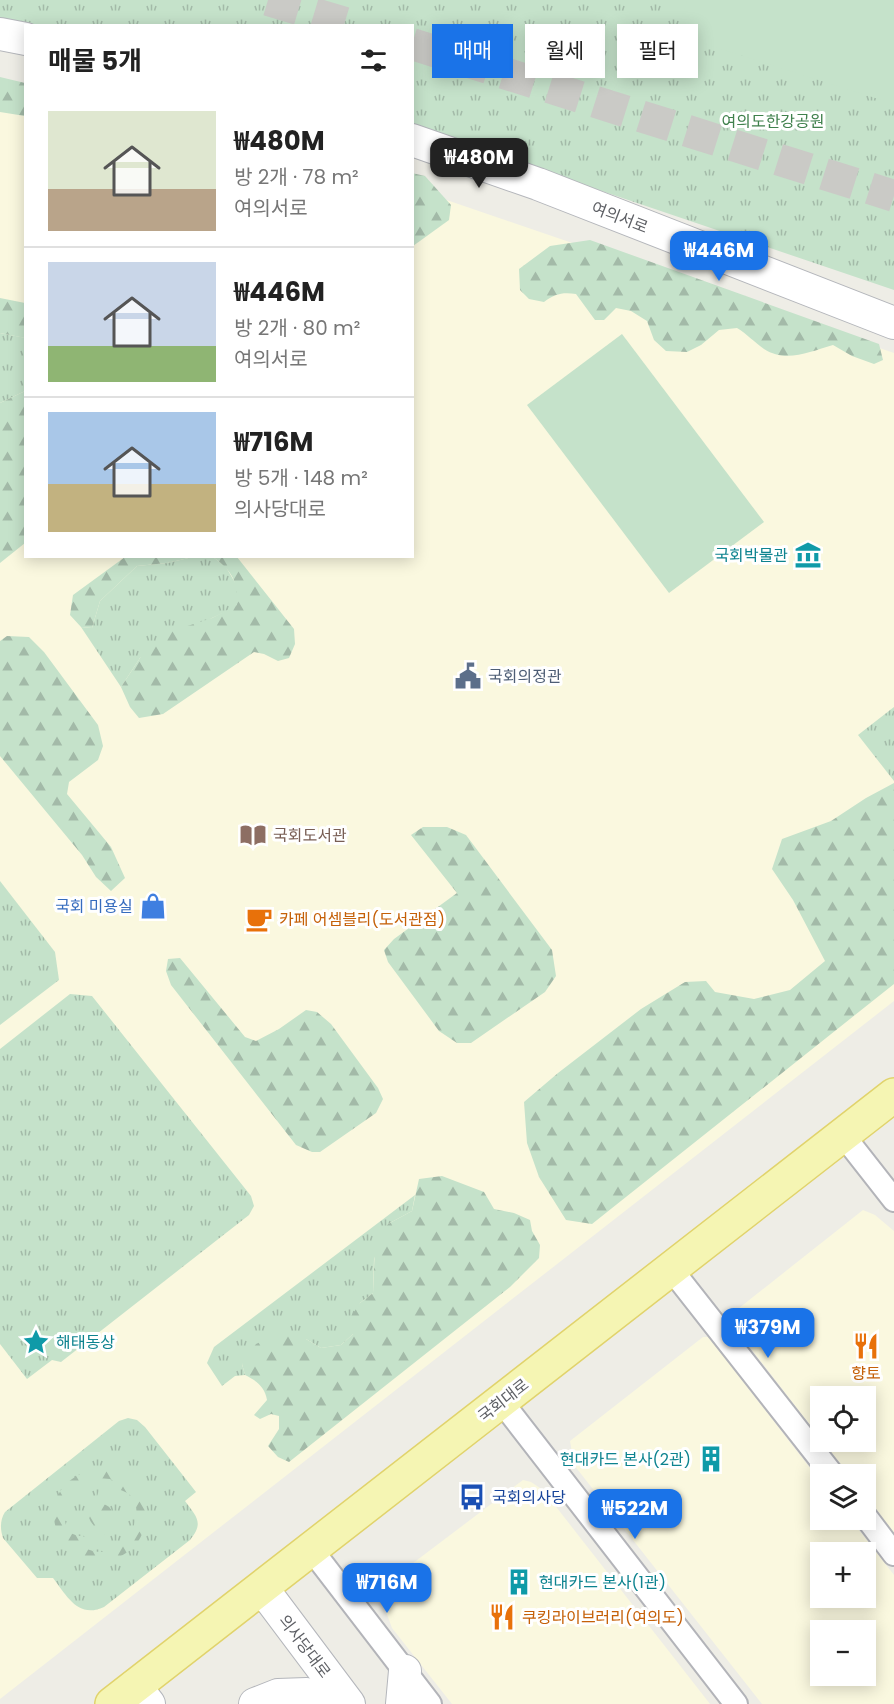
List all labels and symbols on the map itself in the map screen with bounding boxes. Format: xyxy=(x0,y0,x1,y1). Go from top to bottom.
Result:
park label: 여의도한강공원 xyxy=(721,110,825,133)
pin: ₩480M xyxy=(437,138,521,189)
street label: 여의서로 xyxy=(588,196,652,239)
pin: ₩446M xyxy=(677,231,761,282)
museum icon: 국회박물관 xyxy=(793,540,823,570)
place label: 국회박물관 xyxy=(714,544,788,567)
public building icon: 국회의정관 xyxy=(453,661,483,691)
place label: 국회의정관 xyxy=(488,665,562,688)
library icon: 국회도서관 xyxy=(238,820,268,850)
place label: 국회도서관 xyxy=(273,824,347,847)
shop icon: 국회 미용실 xyxy=(138,891,168,921)
place label: 국회 미용실 xyxy=(55,895,133,918)
cafe icon: 카페 어셈블리(도서관점) xyxy=(244,904,274,934)
place label: 카페 어셈블리(도서관점) xyxy=(279,908,445,931)
pin: ₩379M xyxy=(726,1308,810,1359)
place icon: 해태동상 xyxy=(21,1327,51,1357)
place label: 해태동상 xyxy=(56,1331,115,1354)
restaurant icon: 향토 xyxy=(851,1331,881,1361)
place label: 향토 xyxy=(851,1362,881,1385)
street label: 국회대로 xyxy=(473,1373,534,1428)
building icon: 현대카드 본사(2관) xyxy=(696,1444,726,1474)
place label: 현대카드 본사(2관) xyxy=(560,1448,691,1471)
bus stop icon: 국회의사당 xyxy=(457,1482,487,1512)
place label: 국회의사당 xyxy=(492,1486,566,1509)
pin: ₩522M xyxy=(593,1489,677,1540)
pin: ₩716M xyxy=(345,1563,429,1614)
building icon: 현대카드 본사(1관) xyxy=(504,1567,534,1597)
place label: 현대카드 본사(1관) xyxy=(539,1571,666,1594)
restaurant icon: 쿠킹라이브러리(여의도) xyxy=(487,1602,517,1632)
place label: 쿠킹라이브러리(여의도) xyxy=(522,1606,684,1629)
street label: 의사당대로 xyxy=(273,1610,336,1683)

